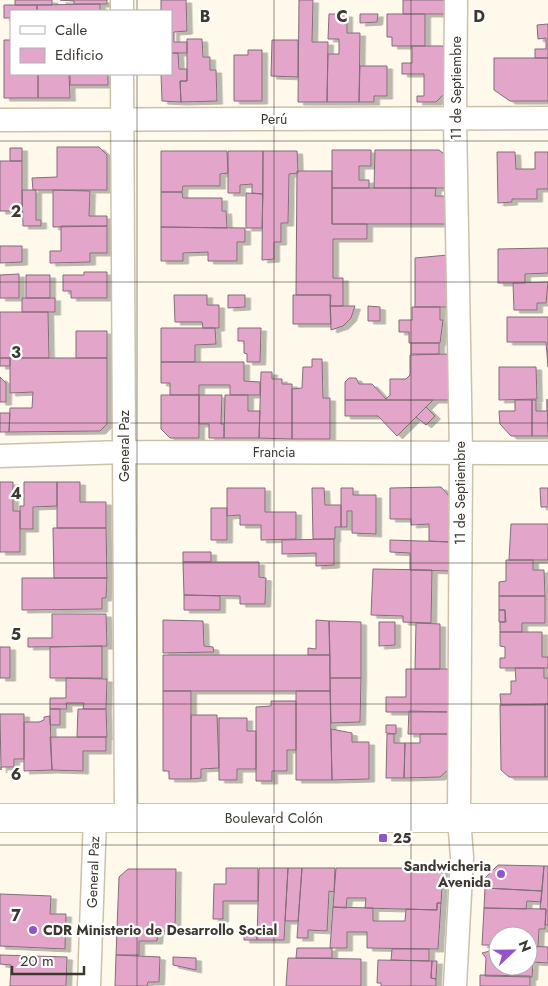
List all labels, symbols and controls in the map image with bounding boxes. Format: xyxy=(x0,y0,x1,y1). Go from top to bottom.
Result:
text: B xyxy=(200,5,210,28)
text: C xyxy=(336,5,348,28)
text: D xyxy=(473,5,485,28)
legend xyxy=(10,10,172,75)
text: Calle xyxy=(55,19,87,41)
street label: 11 de Septiembre xyxy=(446,36,466,140)
text: Edificio xyxy=(55,44,103,66)
street label: Perú xyxy=(261,109,287,129)
text: 2 xyxy=(11,200,21,223)
text: 3 xyxy=(11,341,21,364)
street label: General Paz xyxy=(114,409,134,482)
street label: 11 de Septiembre xyxy=(450,441,470,545)
street label: Francia xyxy=(253,442,295,462)
text: 4 xyxy=(10,482,22,505)
text: 5 xyxy=(11,623,21,646)
text: 6 xyxy=(11,763,21,786)
street label: Boulevard Colón xyxy=(225,808,323,828)
place label: 25 xyxy=(393,828,411,848)
marker: 25 xyxy=(377,832,389,844)
street label: General Paz xyxy=(82,835,104,908)
place label: Sandwicheria Avenida xyxy=(403,856,491,892)
marker: Sandwicheria Avenida xyxy=(495,868,507,880)
text: 7 xyxy=(11,904,21,927)
place label: CDR Ministerio de Desarrollo Social xyxy=(43,920,277,940)
marker: CDR Ministerio de Desarrollo Social xyxy=(27,924,39,936)
north arrow xyxy=(488,926,538,976)
text: N xyxy=(514,937,536,955)
scale bar xyxy=(12,944,85,976)
text: 20 m xyxy=(20,950,54,972)

